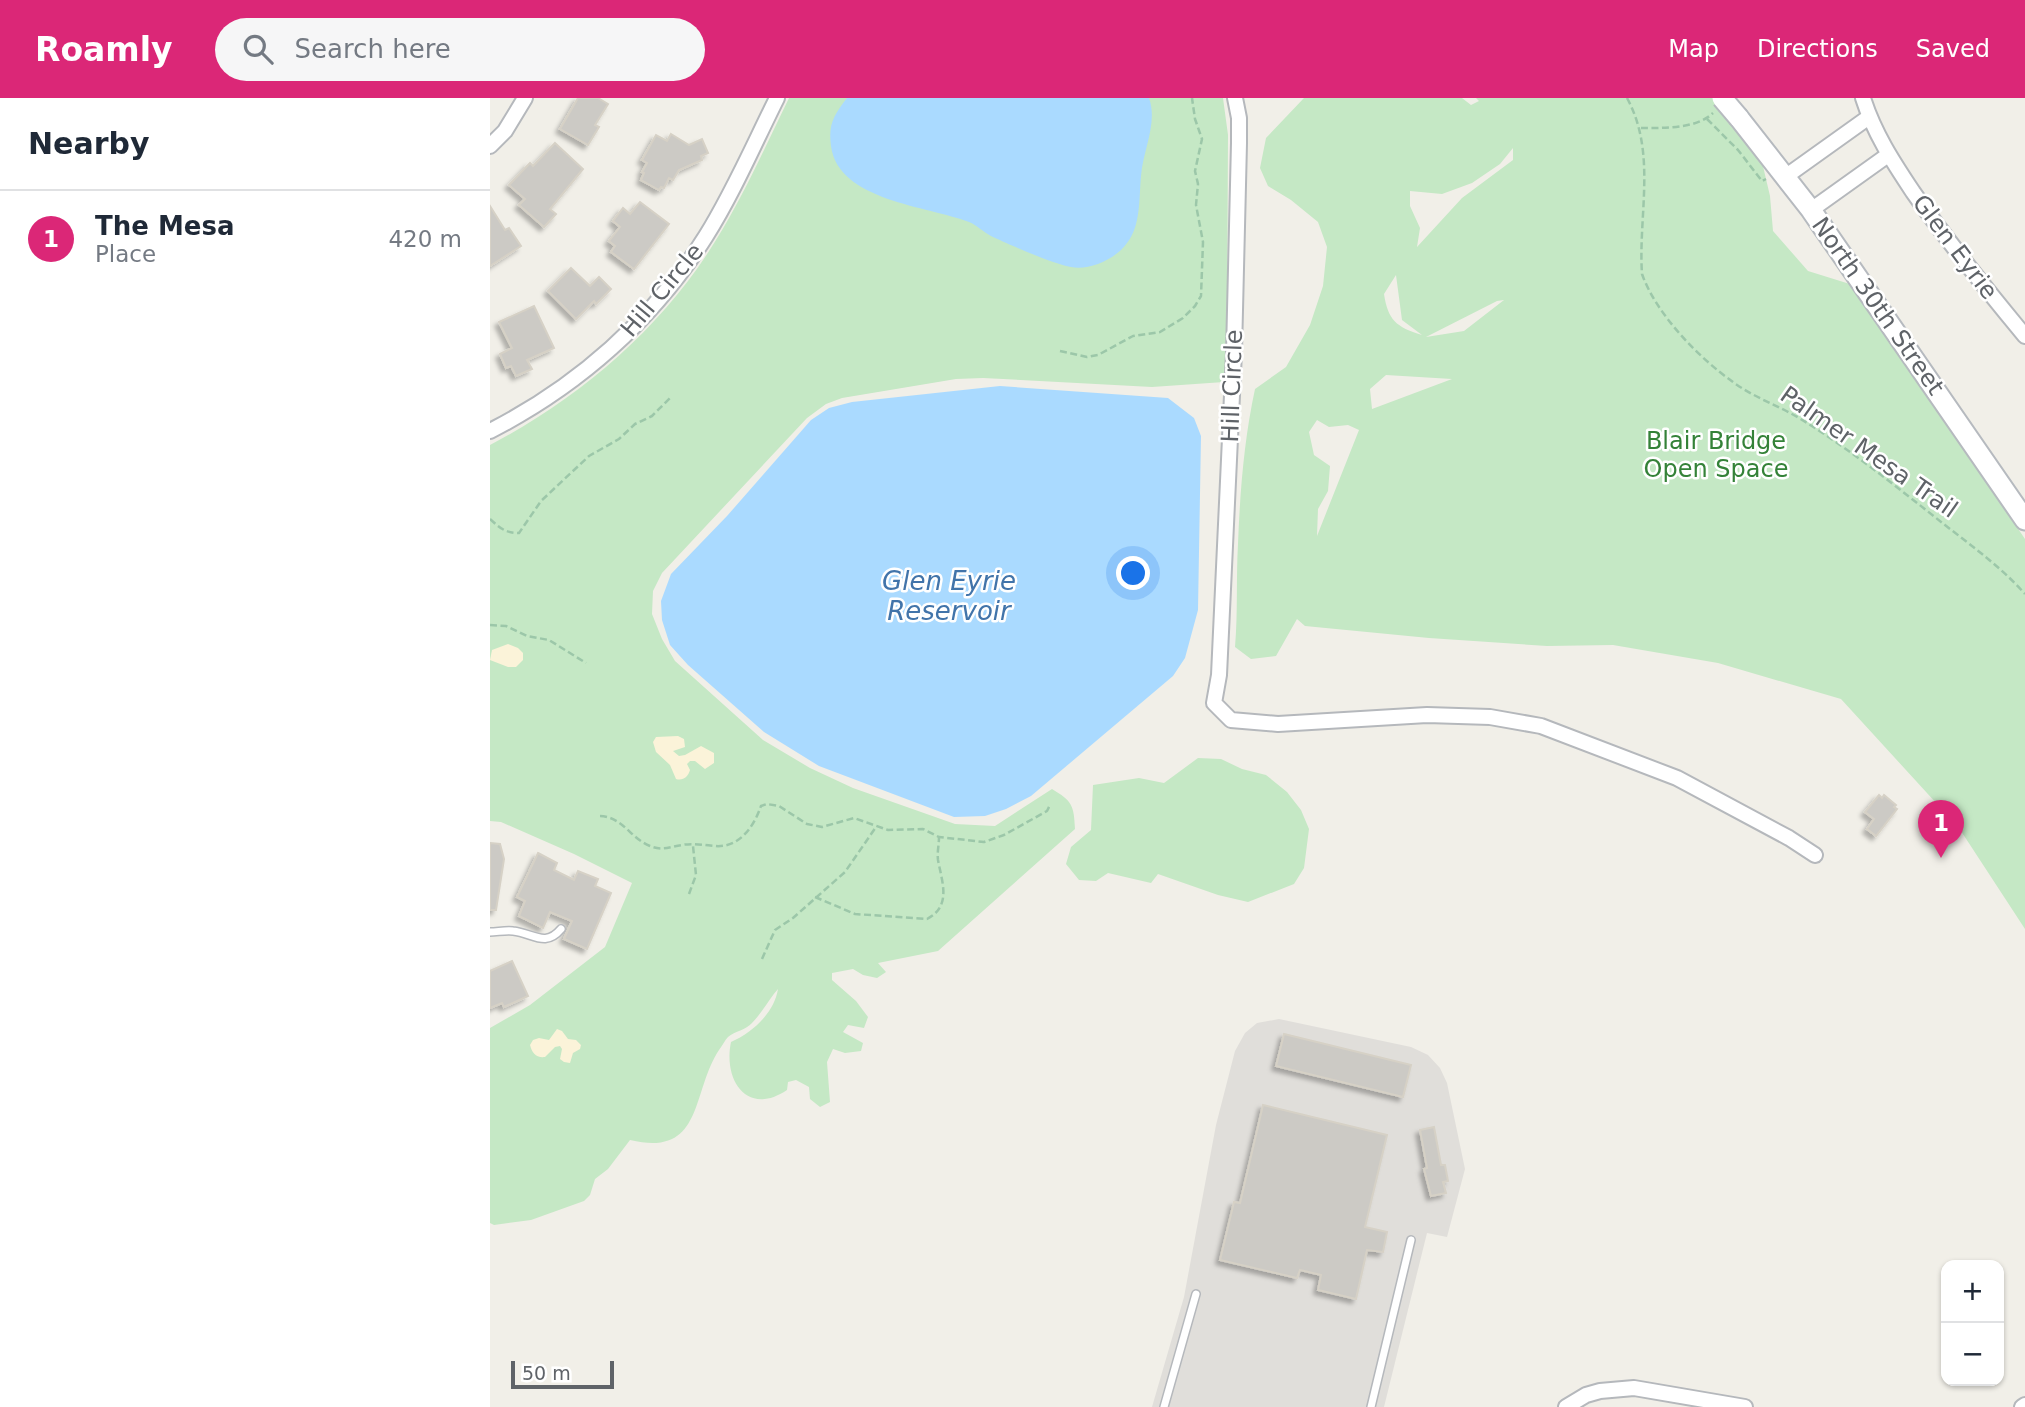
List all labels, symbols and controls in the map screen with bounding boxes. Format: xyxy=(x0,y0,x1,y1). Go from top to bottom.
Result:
search box xyxy=(215,18,705,81)
text: Roamly xyxy=(35,30,173,69)
icon: search xyxy=(239,30,277,68)
text: Search here xyxy=(295,34,451,64)
text: Map xyxy=(1668,35,1719,63)
text: Directions xyxy=(1757,35,1878,63)
text: Saved xyxy=(1916,35,1990,63)
text: Nearby xyxy=(28,126,150,161)
street label: Glen Eyrie xyxy=(1907,189,2003,305)
text: The Mesa xyxy=(95,211,234,241)
street label: North 30th Street xyxy=(1806,212,1950,400)
text: 1 xyxy=(43,226,59,252)
text: 420 m xyxy=(388,226,462,252)
street label: Hill Circle xyxy=(615,238,709,342)
text: Place xyxy=(95,241,156,267)
street label: Hill Circle xyxy=(1216,329,1248,443)
street label: Palmer Mesa Trail xyxy=(1775,380,1963,524)
park label: Blair Bridge Open Space xyxy=(1644,427,1788,483)
your location xyxy=(1116,556,1150,590)
water label: Glen Eyrie Reservoir xyxy=(882,566,1016,626)
pin: 1 xyxy=(1918,800,1964,858)
map controls xyxy=(1941,1260,2004,1386)
button: + xyxy=(1941,1260,2004,1323)
button: − xyxy=(1941,1323,2004,1386)
scale bar xyxy=(511,1358,614,1390)
text: 50 m xyxy=(522,1362,571,1384)

